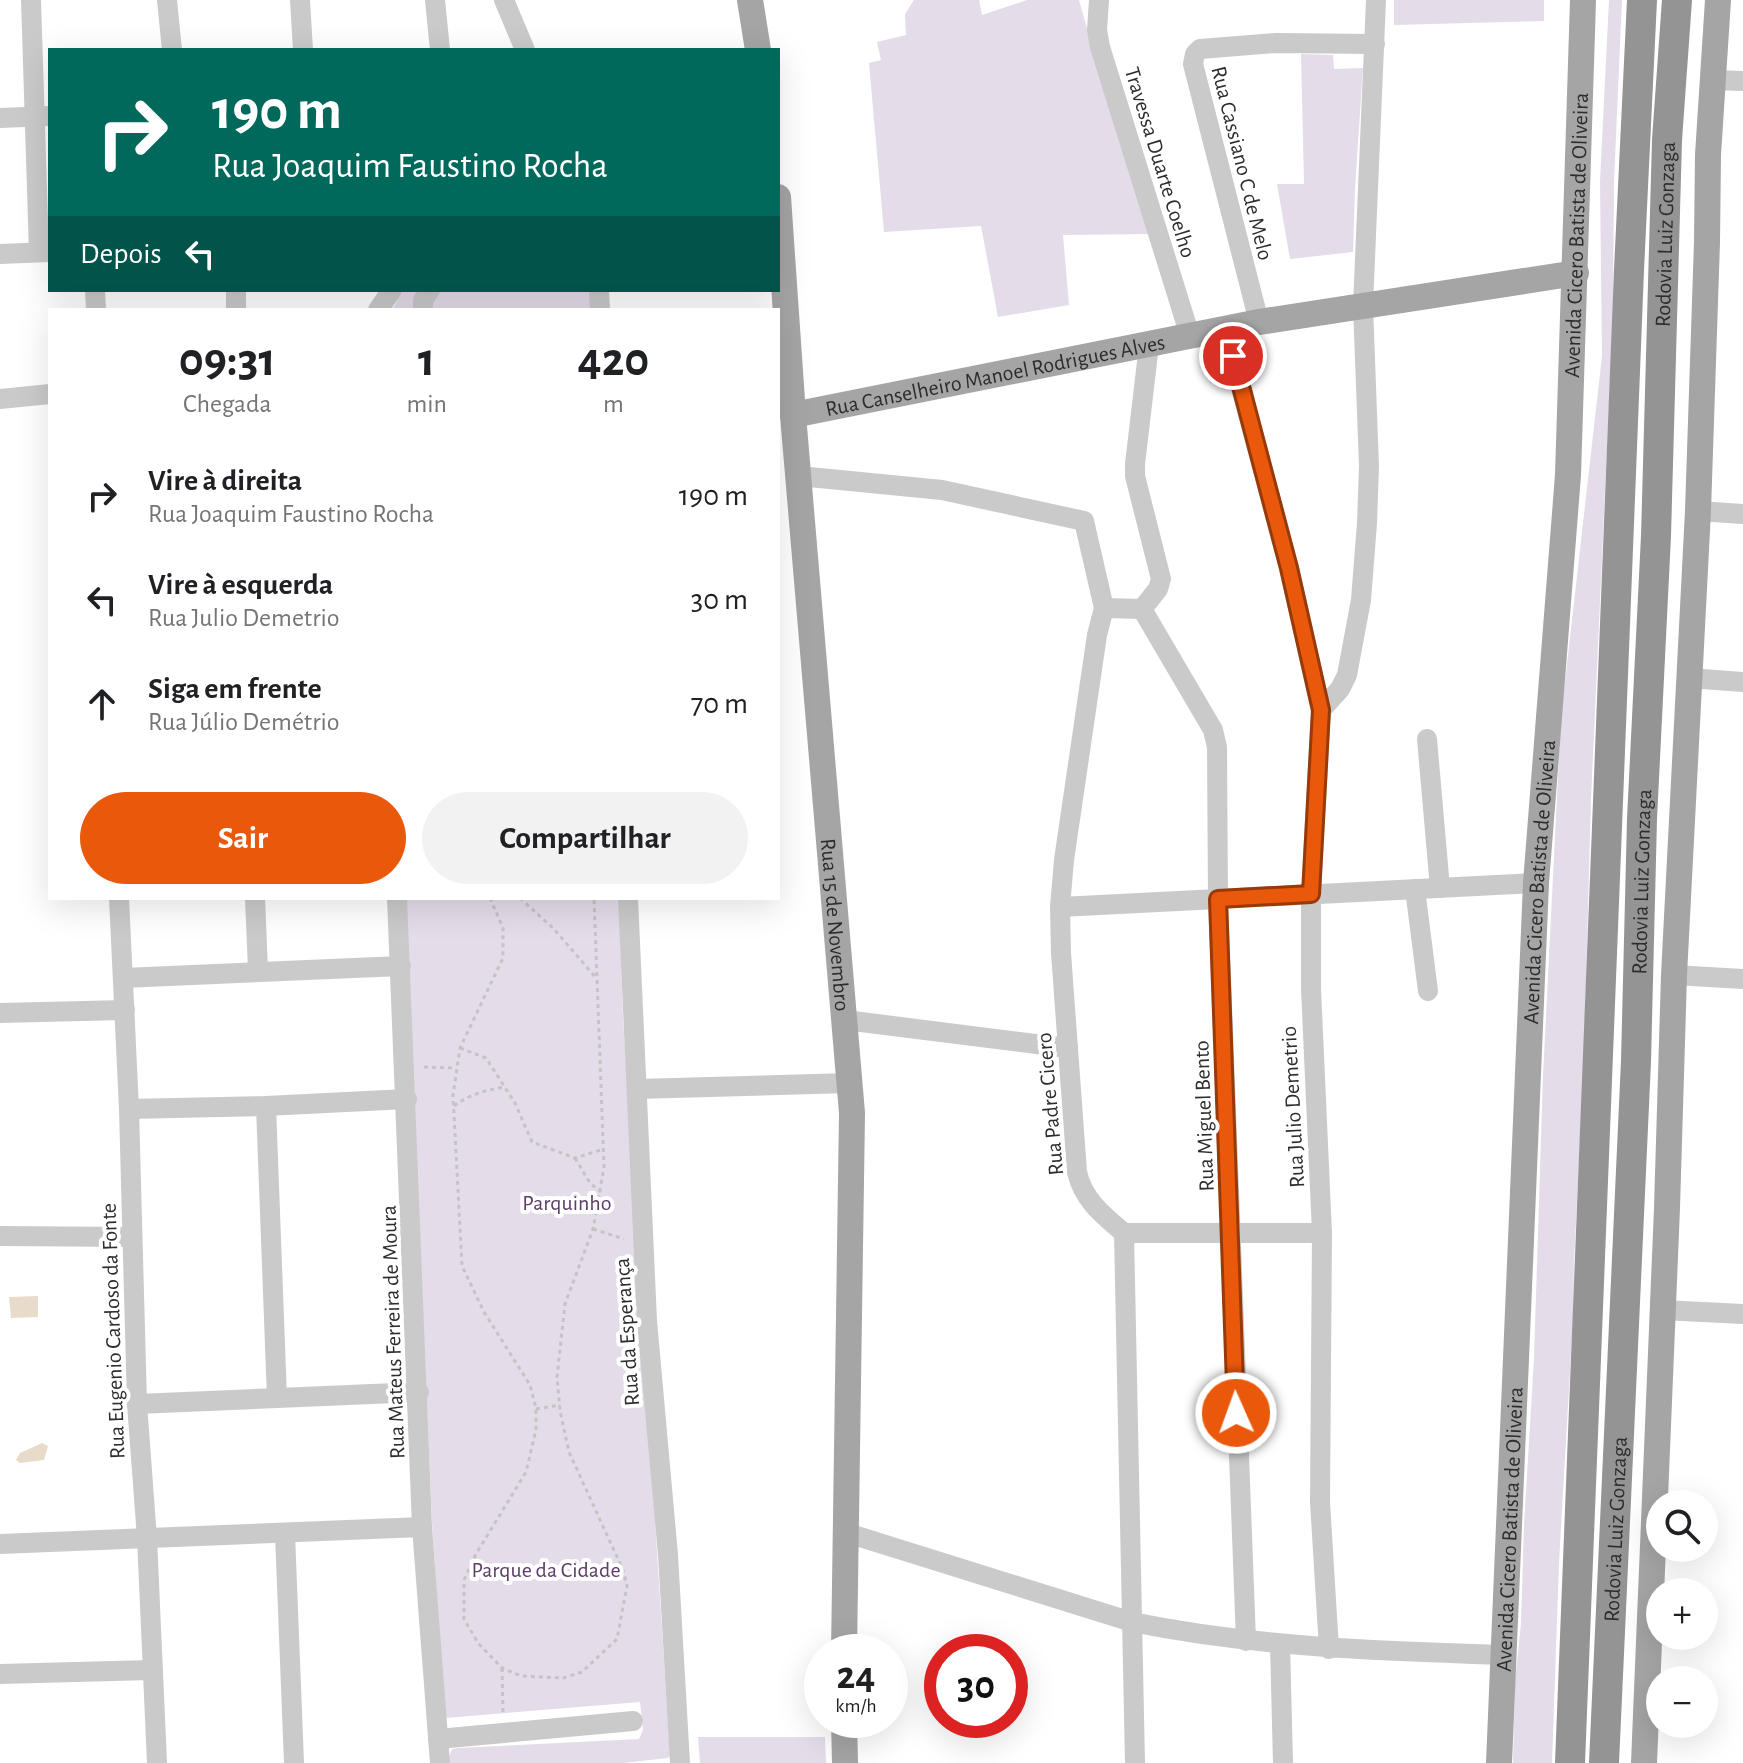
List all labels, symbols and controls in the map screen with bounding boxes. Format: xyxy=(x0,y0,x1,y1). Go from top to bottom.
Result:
street label: Travessa Duarte Coelho xyxy=(1121,64,1199,260)
street label: Rua Cassiano C de Melo xyxy=(1207,64,1277,263)
icon: right xyxy=(80,80,184,184)
text: 190 m xyxy=(212,83,342,139)
street label: Avenida Cicero Batista de Oliveira xyxy=(1561,92,1592,378)
street label: Rodovia Luiz Gonzaga xyxy=(1652,141,1679,327)
text: Rua Joaquim Faustino Rocha xyxy=(212,148,608,184)
icon: left xyxy=(178,232,222,276)
text: Depois xyxy=(80,239,162,269)
pin xyxy=(1199,322,1267,390)
street label: Rua Canselheiro Manoel Rodrigues Alves xyxy=(824,331,1167,420)
icon: arrive xyxy=(1211,334,1255,378)
text: 09:31 xyxy=(179,337,276,385)
text: 1 xyxy=(418,337,435,385)
text: 420 xyxy=(578,337,649,385)
text: Chegada xyxy=(183,391,272,417)
text: min xyxy=(406,391,447,417)
text: m xyxy=(603,391,624,417)
text: Vire à direita xyxy=(148,466,302,496)
icon: right xyxy=(80,474,124,518)
text: 190 m xyxy=(679,481,748,511)
text: Rua Joaquim Faustino Rocha xyxy=(148,501,434,527)
text: Vire à esquerda xyxy=(148,570,333,600)
icon: left xyxy=(80,578,124,622)
text: 30 m xyxy=(691,585,748,615)
text: Rua Julio Demetrio xyxy=(148,605,340,631)
text: Siga em frente xyxy=(148,674,322,704)
icon: ahead xyxy=(80,682,124,726)
text: 70 m xyxy=(691,689,748,719)
text: Rua Júlio Demétrio xyxy=(148,709,340,735)
street label: Avenida Cicero Batista de Oliveira xyxy=(1520,739,1559,1025)
street label: Rodovia Luiz Gonzaga xyxy=(1628,789,1655,975)
button: Sair xyxy=(80,792,406,884)
button: Compartilhar xyxy=(422,792,748,884)
street label: Rua 15 de Novembro xyxy=(817,837,853,1012)
street label: Rua Julio Demetrio xyxy=(1278,1025,1308,1188)
street label: Rua Padre Cicero xyxy=(1033,1032,1067,1176)
street label: Rua Miguel Bento xyxy=(1190,1040,1218,1192)
park label: Parquinho xyxy=(522,1192,612,1214)
street label: Rua Eugenio Cardoso da Fonte xyxy=(98,1203,128,1459)
street label: Rua Mateus Ferreira de Moura xyxy=(378,1205,408,1459)
street label: Rua da Esperança xyxy=(611,1257,643,1407)
position arrow xyxy=(1194,1371,1278,1455)
street label: Avenida Cicero Batista de Oliveira xyxy=(1493,1386,1527,1672)
street label: Rodovia Luiz Gonzaga xyxy=(1600,1436,1631,1622)
map controls xyxy=(1646,1490,1718,1738)
button: search xyxy=(1646,1490,1718,1562)
park label: Parque da Cidade xyxy=(471,1559,621,1581)
button: + xyxy=(1646,1578,1718,1650)
speed limit sign: 30 xyxy=(924,1634,1028,1738)
text: 24 xyxy=(837,1656,875,1696)
button: − xyxy=(1646,1666,1718,1738)
text: km/h xyxy=(835,1696,877,1716)

